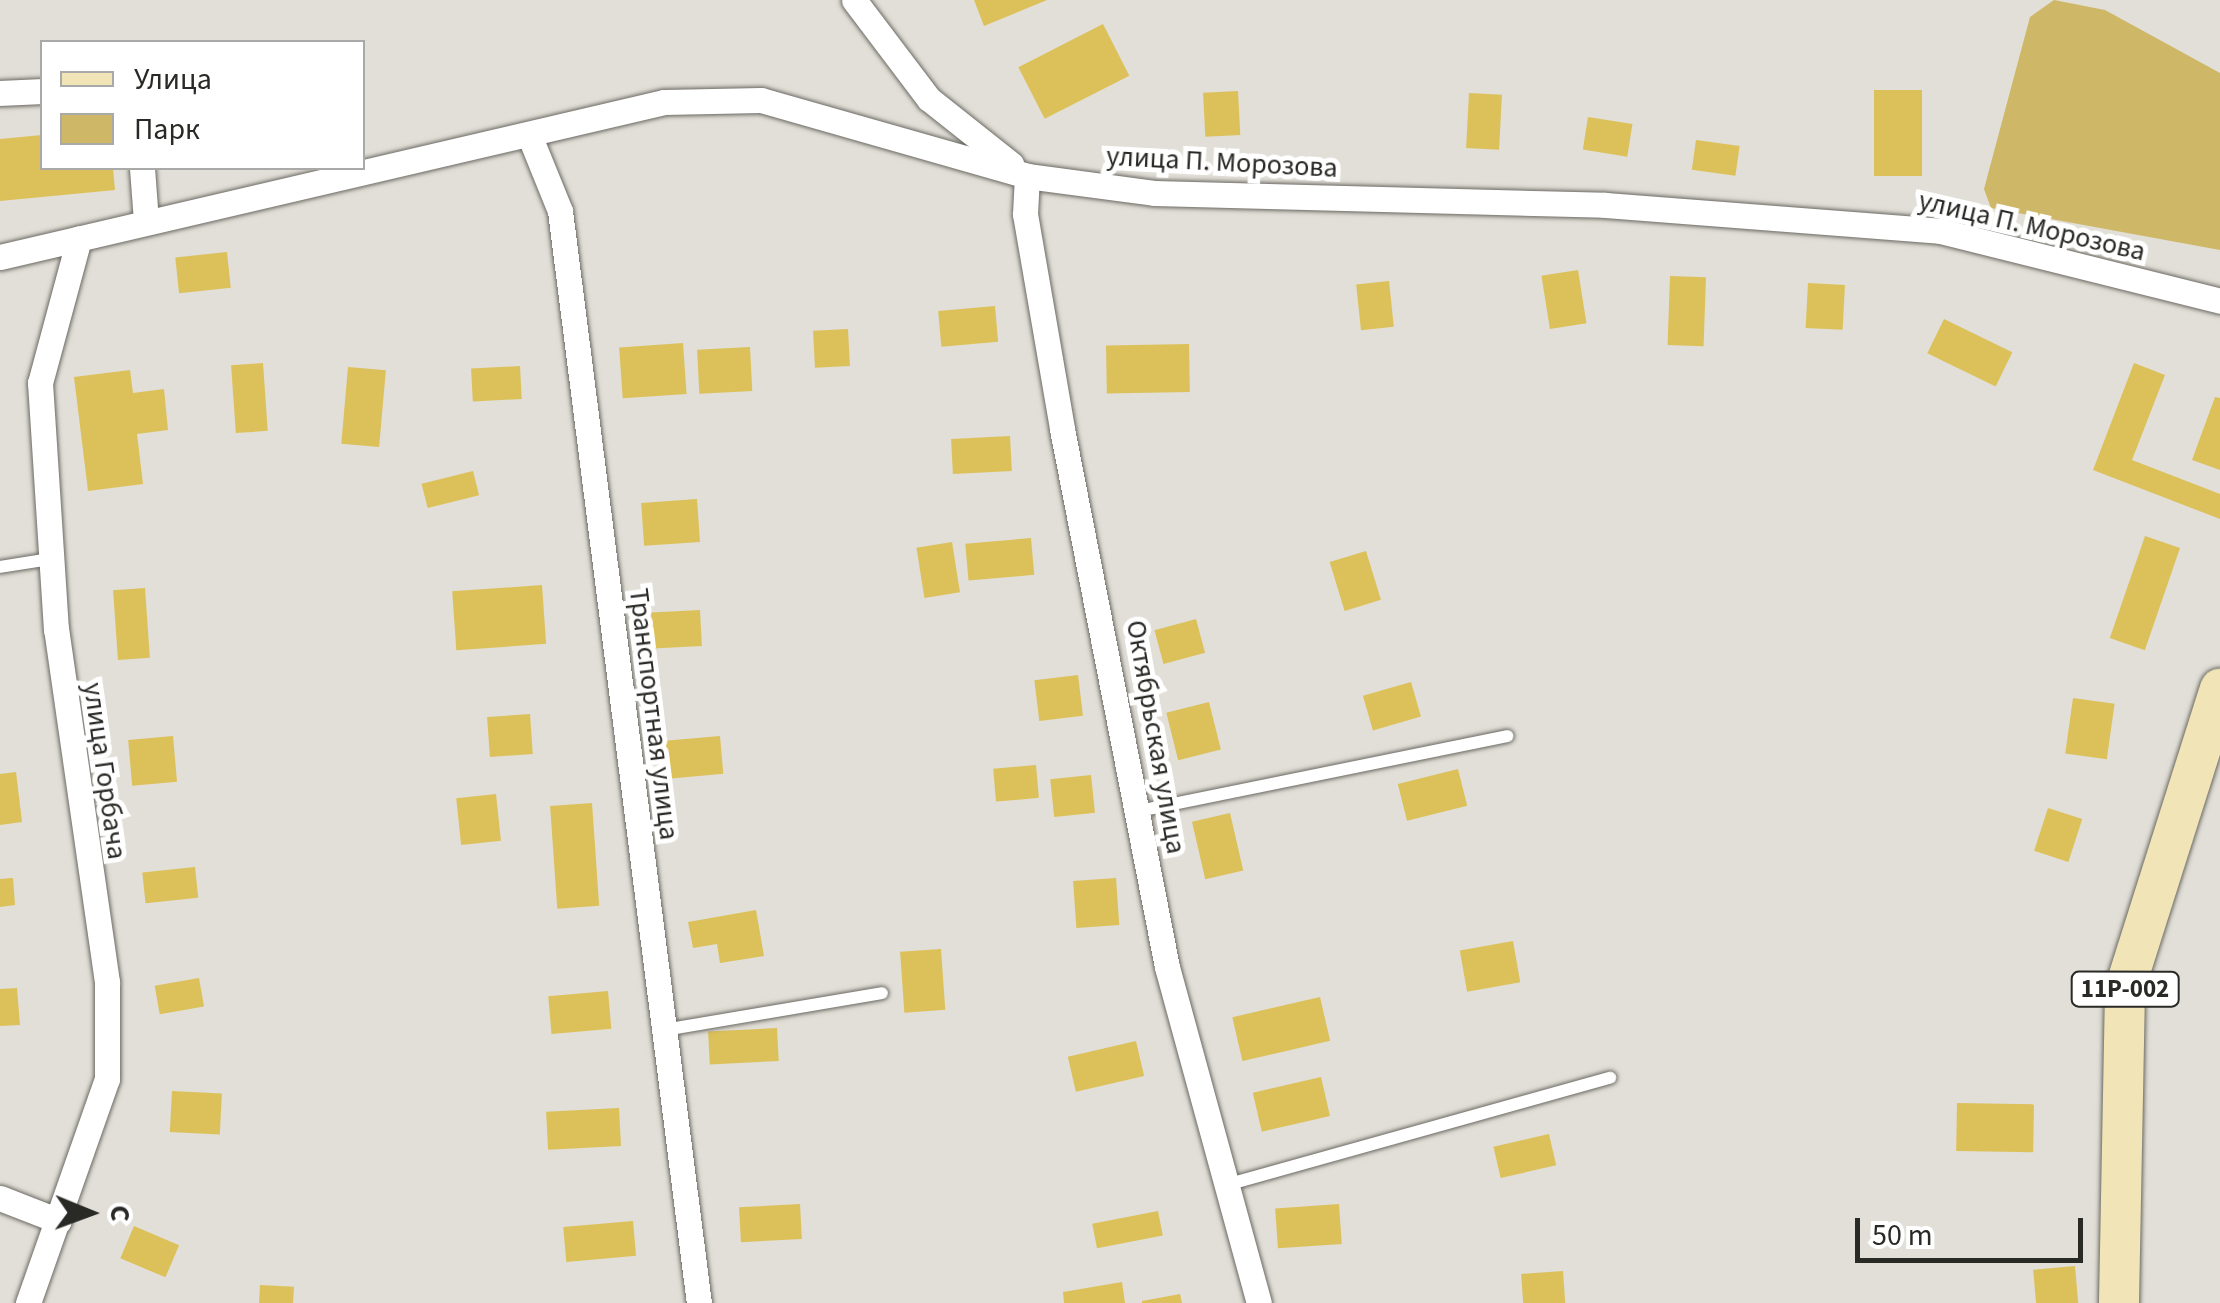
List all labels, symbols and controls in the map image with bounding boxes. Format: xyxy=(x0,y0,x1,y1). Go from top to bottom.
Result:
legend xyxy=(40,40,365,170)
text: Улица xyxy=(134,58,212,101)
text: Парк xyxy=(134,108,200,151)
street label: улица П. Морозова xyxy=(1105,139,1339,185)
street label: улица П. Морозова xyxy=(1915,184,2149,268)
street label: Транспортная улица xyxy=(622,586,686,842)
street label: Октябрьская улица xyxy=(1119,618,1193,856)
street label: улица Горбача xyxy=(76,680,134,862)
road number: 11Р-002 xyxy=(2070,969,2180,1009)
north arrow xyxy=(40,1163,140,1263)
scale bar xyxy=(1860,1198,2088,1260)
text: С xyxy=(100,1205,140,1222)
text: 50 m xyxy=(1872,1214,1933,1257)

